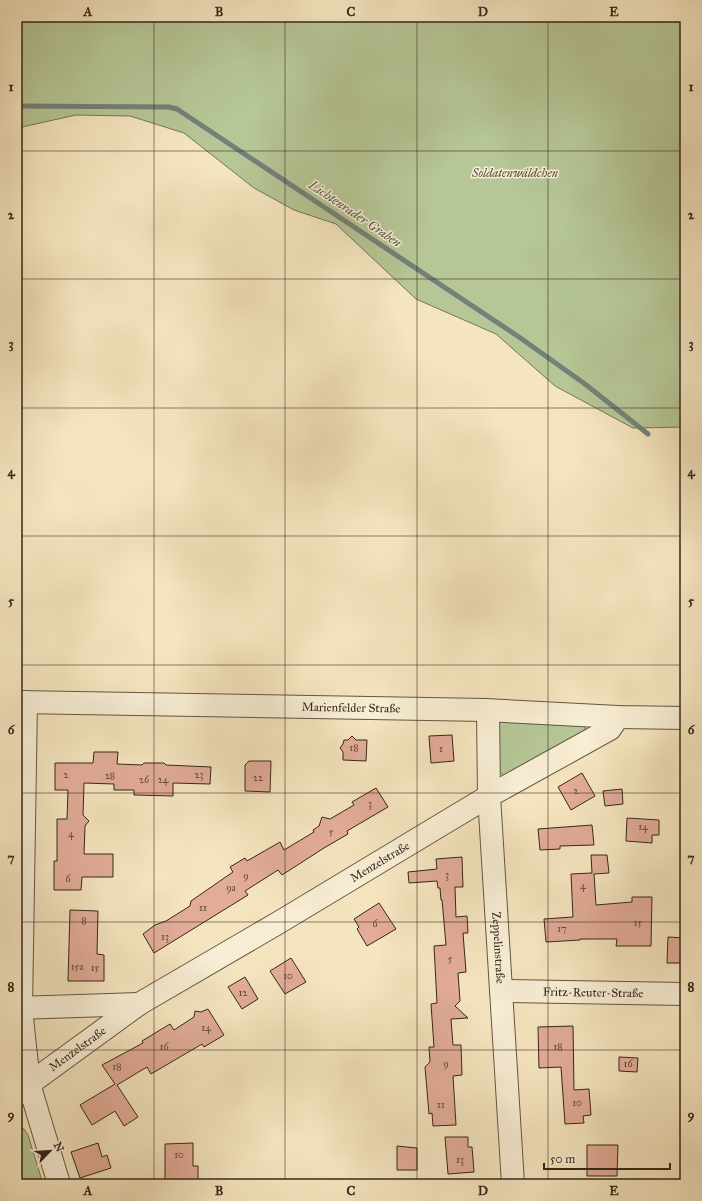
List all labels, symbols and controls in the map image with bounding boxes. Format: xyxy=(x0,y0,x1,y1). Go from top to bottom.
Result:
text: A xyxy=(83,4,93,20)
text: B xyxy=(215,4,224,20)
text: C xyxy=(347,4,356,20)
text: D xyxy=(478,4,488,20)
text: E xyxy=(609,4,619,20)
text: 1 xyxy=(8,79,14,95)
text: 1 xyxy=(688,79,694,95)
park label: Soldatenwäldchen xyxy=(471,166,559,180)
water label: Lichtenrader Graben xyxy=(305,176,405,251)
text: 2 xyxy=(8,207,15,223)
text: 2 xyxy=(688,207,695,223)
text: 3 xyxy=(8,336,14,352)
text: 3 xyxy=(688,336,694,352)
text: 4 xyxy=(7,464,15,480)
text: 4 xyxy=(687,464,695,480)
text: 5 xyxy=(8,593,15,609)
text: 5 xyxy=(688,593,695,609)
street label: Marienfelder Straße xyxy=(301,700,401,716)
text: 6 xyxy=(8,722,16,738)
text: 6 xyxy=(688,722,696,738)
house number: 18 xyxy=(349,742,359,754)
house number: 1 xyxy=(439,743,443,755)
house number: 2 xyxy=(64,769,69,781)
house number: 23 xyxy=(195,769,203,781)
house number: 28 xyxy=(105,770,115,782)
house number: 22 xyxy=(253,772,263,784)
house number: 26 xyxy=(139,774,150,786)
house number: 24 xyxy=(158,774,169,786)
house number: 2 xyxy=(574,785,579,797)
house number: 3 xyxy=(368,798,372,810)
house number: 14 xyxy=(638,821,648,833)
house number: 5 xyxy=(329,826,334,838)
house number: 4 xyxy=(68,828,74,840)
street label: Menzelstraße xyxy=(347,838,412,885)
text: 7 xyxy=(8,850,15,866)
text: 7 xyxy=(688,850,695,866)
house number: 3 xyxy=(445,869,449,881)
house number: 9 xyxy=(243,870,249,882)
house number: 6 xyxy=(65,873,71,885)
house number: 4 xyxy=(580,880,586,892)
house number: 9a xyxy=(226,882,237,894)
house number: 11 xyxy=(199,902,207,914)
street label: Zeppelinstraße xyxy=(489,911,508,984)
house number: 8 xyxy=(81,915,87,927)
house number: 15 xyxy=(634,917,643,929)
house number: 6 xyxy=(372,918,378,930)
house number: 17 xyxy=(557,923,567,935)
house number: 13 xyxy=(161,931,169,943)
house number: 5 xyxy=(448,953,453,965)
house number: 15a xyxy=(71,961,84,973)
house number: 15 xyxy=(91,962,100,974)
house number: 10 xyxy=(283,970,293,982)
text: 8 xyxy=(8,979,15,995)
text: 8 xyxy=(688,979,695,995)
street label: Fritz-Reuter-Straße xyxy=(543,985,643,1000)
house number: 12 xyxy=(239,987,248,999)
house number: 14 xyxy=(201,1022,211,1034)
street label: Menzelstraße xyxy=(46,1024,109,1074)
house number: 16 xyxy=(159,1041,169,1053)
house number: 18 xyxy=(553,1041,563,1053)
house number: 9 xyxy=(443,1058,449,1070)
house number: 16 xyxy=(623,1058,633,1070)
house number: 18 xyxy=(112,1061,122,1073)
house number: 10 xyxy=(572,1097,582,1109)
house number: 11 xyxy=(437,1099,445,1111)
text: 9 xyxy=(8,1107,15,1123)
text: 9 xyxy=(688,1107,695,1123)
north arrow xyxy=(30,1131,70,1171)
text: N xyxy=(51,1140,67,1155)
scale bar xyxy=(544,1145,670,1171)
house number: 10 xyxy=(174,1149,184,1161)
text: 50 m xyxy=(550,1152,575,1166)
house number: 13 xyxy=(456,1154,464,1166)
text: A xyxy=(83,1183,93,1199)
text: B xyxy=(215,1183,224,1199)
text: C xyxy=(347,1183,356,1199)
text: D xyxy=(478,1183,488,1199)
text: E xyxy=(609,1183,619,1199)

